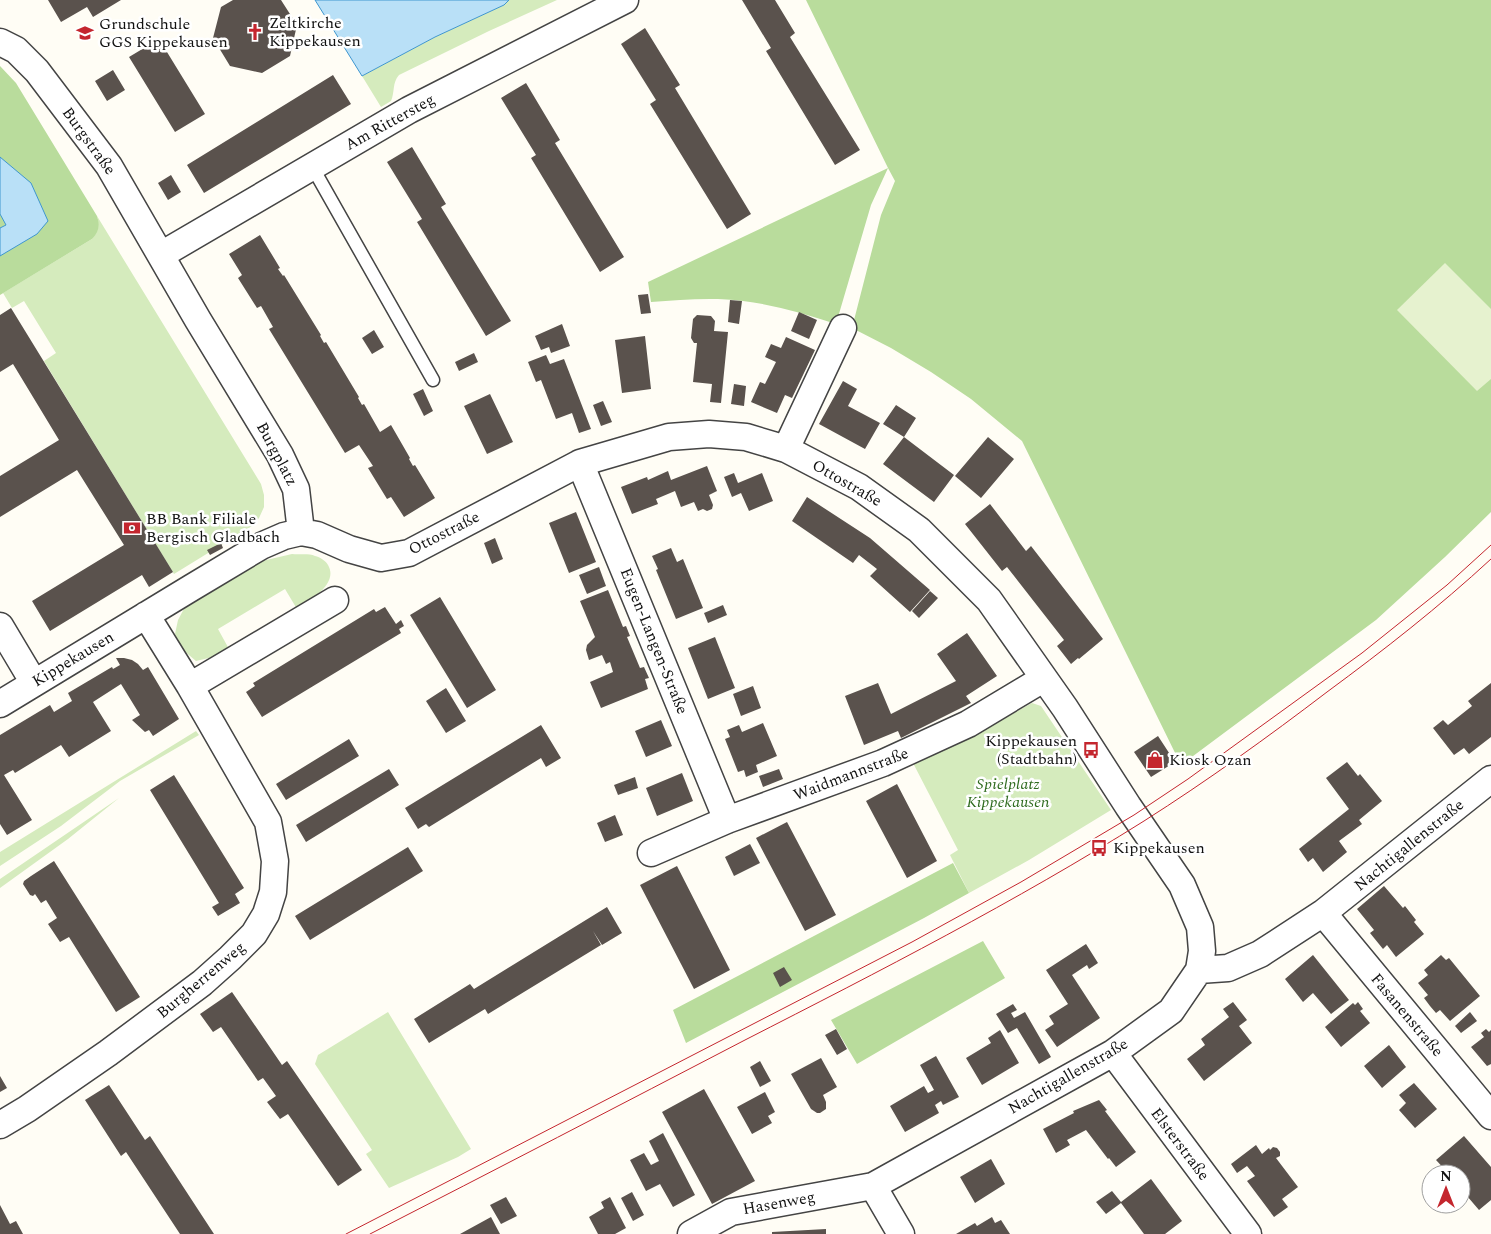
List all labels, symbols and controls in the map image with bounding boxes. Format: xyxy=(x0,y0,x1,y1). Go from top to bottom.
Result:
place label: Zeltkirche Kippekausen xyxy=(269,11,361,53)
place label: Grundschule GGS Kippekausen xyxy=(99,12,228,54)
church icon: Zeltkirche Kippekausen xyxy=(245,22,265,42)
school or university icon: Grundschule GGS Kippekausen xyxy=(75,23,95,43)
street label: Am Rittersteg xyxy=(341,87,439,157)
street label: Burgstraße xyxy=(56,102,122,180)
street label: Burgplatz xyxy=(250,418,304,490)
street label: Ottostraße xyxy=(808,453,886,513)
street label: Ottostraße xyxy=(404,505,484,561)
place label: BB Bank Filiale Bergisch Gladbach xyxy=(146,507,280,549)
bank icon: BB Bank Filiale Bergisch Gladbach xyxy=(122,518,142,538)
street label: Eugen-Langen-Straße xyxy=(614,564,694,718)
street label: Kippekausen xyxy=(27,625,119,693)
place label: Kippekausen (Stadtbahn) xyxy=(985,729,1077,771)
bus stop icon: Kippekausen (Stadtbahn) xyxy=(1081,740,1101,760)
street label: Waidmannstraße xyxy=(790,741,912,807)
place label: Kiosk Ozan xyxy=(1169,748,1252,772)
shop icon: Kiosk Ozan xyxy=(1145,750,1165,770)
park label: Spielplatz Kippekausen xyxy=(966,772,1050,814)
street label: Nachtigallenstraße xyxy=(1349,793,1469,897)
place label: Kippekausen xyxy=(1113,836,1205,860)
bus stop icon: Kippekausen xyxy=(1089,838,1109,858)
street label: Burgherrenweg xyxy=(151,936,251,1024)
street label: Fasanenstraße xyxy=(1365,968,1449,1062)
street label: Nachtigallenstraße xyxy=(1003,1032,1133,1120)
street label: Elsterstraße xyxy=(1145,1102,1215,1186)
north arrow xyxy=(1421,1164,1471,1214)
text: N xyxy=(1440,1166,1452,1187)
street label: Hasenweg xyxy=(741,1185,817,1221)

